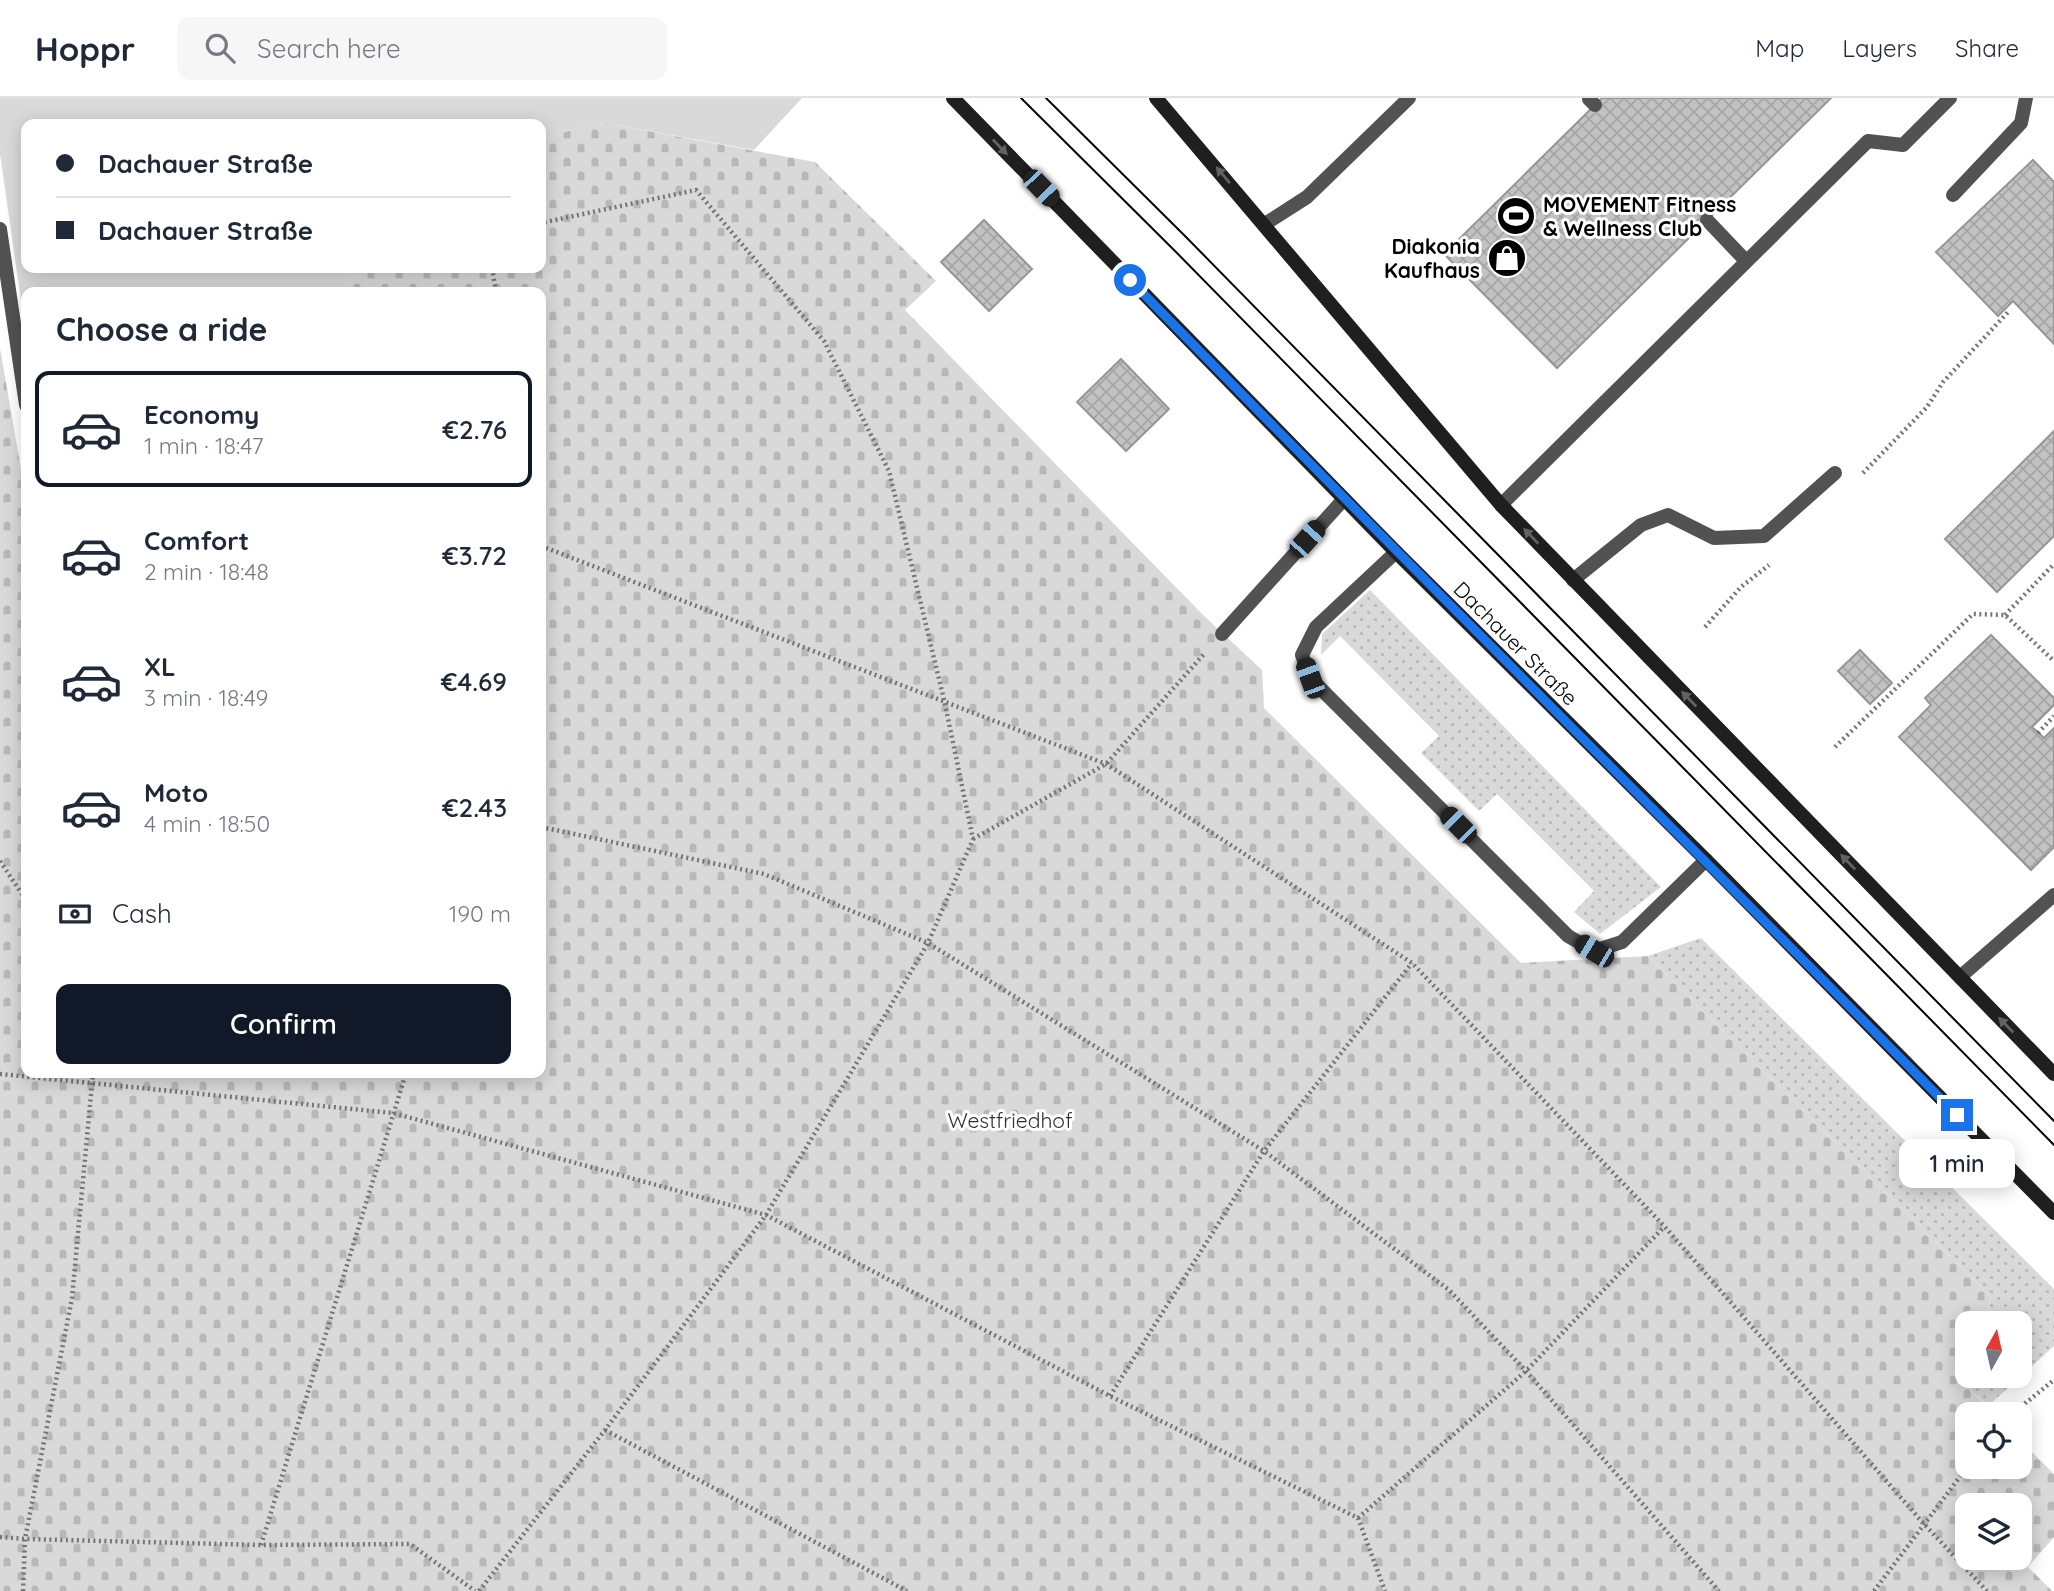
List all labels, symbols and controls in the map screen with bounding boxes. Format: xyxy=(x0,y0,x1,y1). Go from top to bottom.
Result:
search box xyxy=(177,17,667,80)
text: Hoppr xyxy=(35,28,135,69)
icon: search xyxy=(201,29,239,67)
text: Search here xyxy=(257,32,401,65)
text: Map xyxy=(1755,33,1804,63)
text: Layers xyxy=(1842,33,1917,63)
text: Share xyxy=(1955,33,2019,63)
one-way arrow xyxy=(992,138,1008,155)
text: Dachauer Straße xyxy=(98,147,313,180)
car xyxy=(1019,166,1064,210)
one-way arrow xyxy=(1216,166,1231,183)
place label: MOVEMENT Fitness & Wellness Club xyxy=(1543,191,1736,241)
sports icon: MOVEMENT Fitness & Wellness Club xyxy=(1495,195,1537,237)
text: Dachauer Straße xyxy=(98,214,313,247)
place label: Diakonia Kaufhaus xyxy=(1384,233,1480,283)
shop icon: Diakonia Kaufhaus xyxy=(1486,237,1528,279)
route start xyxy=(1114,264,1146,296)
text: Choose a ride xyxy=(56,309,268,349)
icon: car xyxy=(60,398,123,461)
text: Economy xyxy=(144,398,259,431)
text: €2.76 xyxy=(442,413,507,446)
text: 1 min · 18:47 xyxy=(144,431,264,460)
car xyxy=(1286,516,1329,562)
icon: car xyxy=(60,524,123,587)
text: Comfort xyxy=(144,524,249,557)
one-way arrow xyxy=(1523,528,1539,545)
text: €3.72 xyxy=(442,539,507,572)
text: 2 min · 18:48 xyxy=(144,557,269,586)
street label: Dachauer Straße xyxy=(1449,576,1583,710)
icon: car xyxy=(60,650,123,713)
text: XL xyxy=(144,650,176,683)
car xyxy=(1293,655,1328,701)
text: €4.69 xyxy=(441,665,507,698)
text: 3 min · 18:49 xyxy=(144,683,268,712)
one-way arrow xyxy=(1682,691,1698,708)
icon: car xyxy=(60,776,123,839)
text: Moto xyxy=(144,776,208,809)
text: €2.43 xyxy=(442,791,507,824)
car xyxy=(1436,803,1481,847)
text: 4 min · 18:50 xyxy=(144,809,270,838)
one-way arrow xyxy=(1840,854,1856,871)
icon: cash xyxy=(56,895,94,933)
text: Cash xyxy=(112,897,172,930)
text: 190 m xyxy=(449,899,511,928)
car xyxy=(1571,931,1618,971)
button: Confirm xyxy=(56,984,511,1064)
one-way arrow xyxy=(1998,1017,2015,1034)
route end xyxy=(1941,1099,1973,1131)
park label: Westfriedhof xyxy=(947,1107,1073,1133)
callout: 1 min xyxy=(1899,1140,2015,1188)
text: 1 min xyxy=(1929,1149,1985,1178)
north arrow xyxy=(1955,1311,2032,1388)
map controls xyxy=(1955,1311,2032,1570)
button: locate xyxy=(1955,1402,2032,1479)
button: layers xyxy=(1955,1493,2032,1570)

